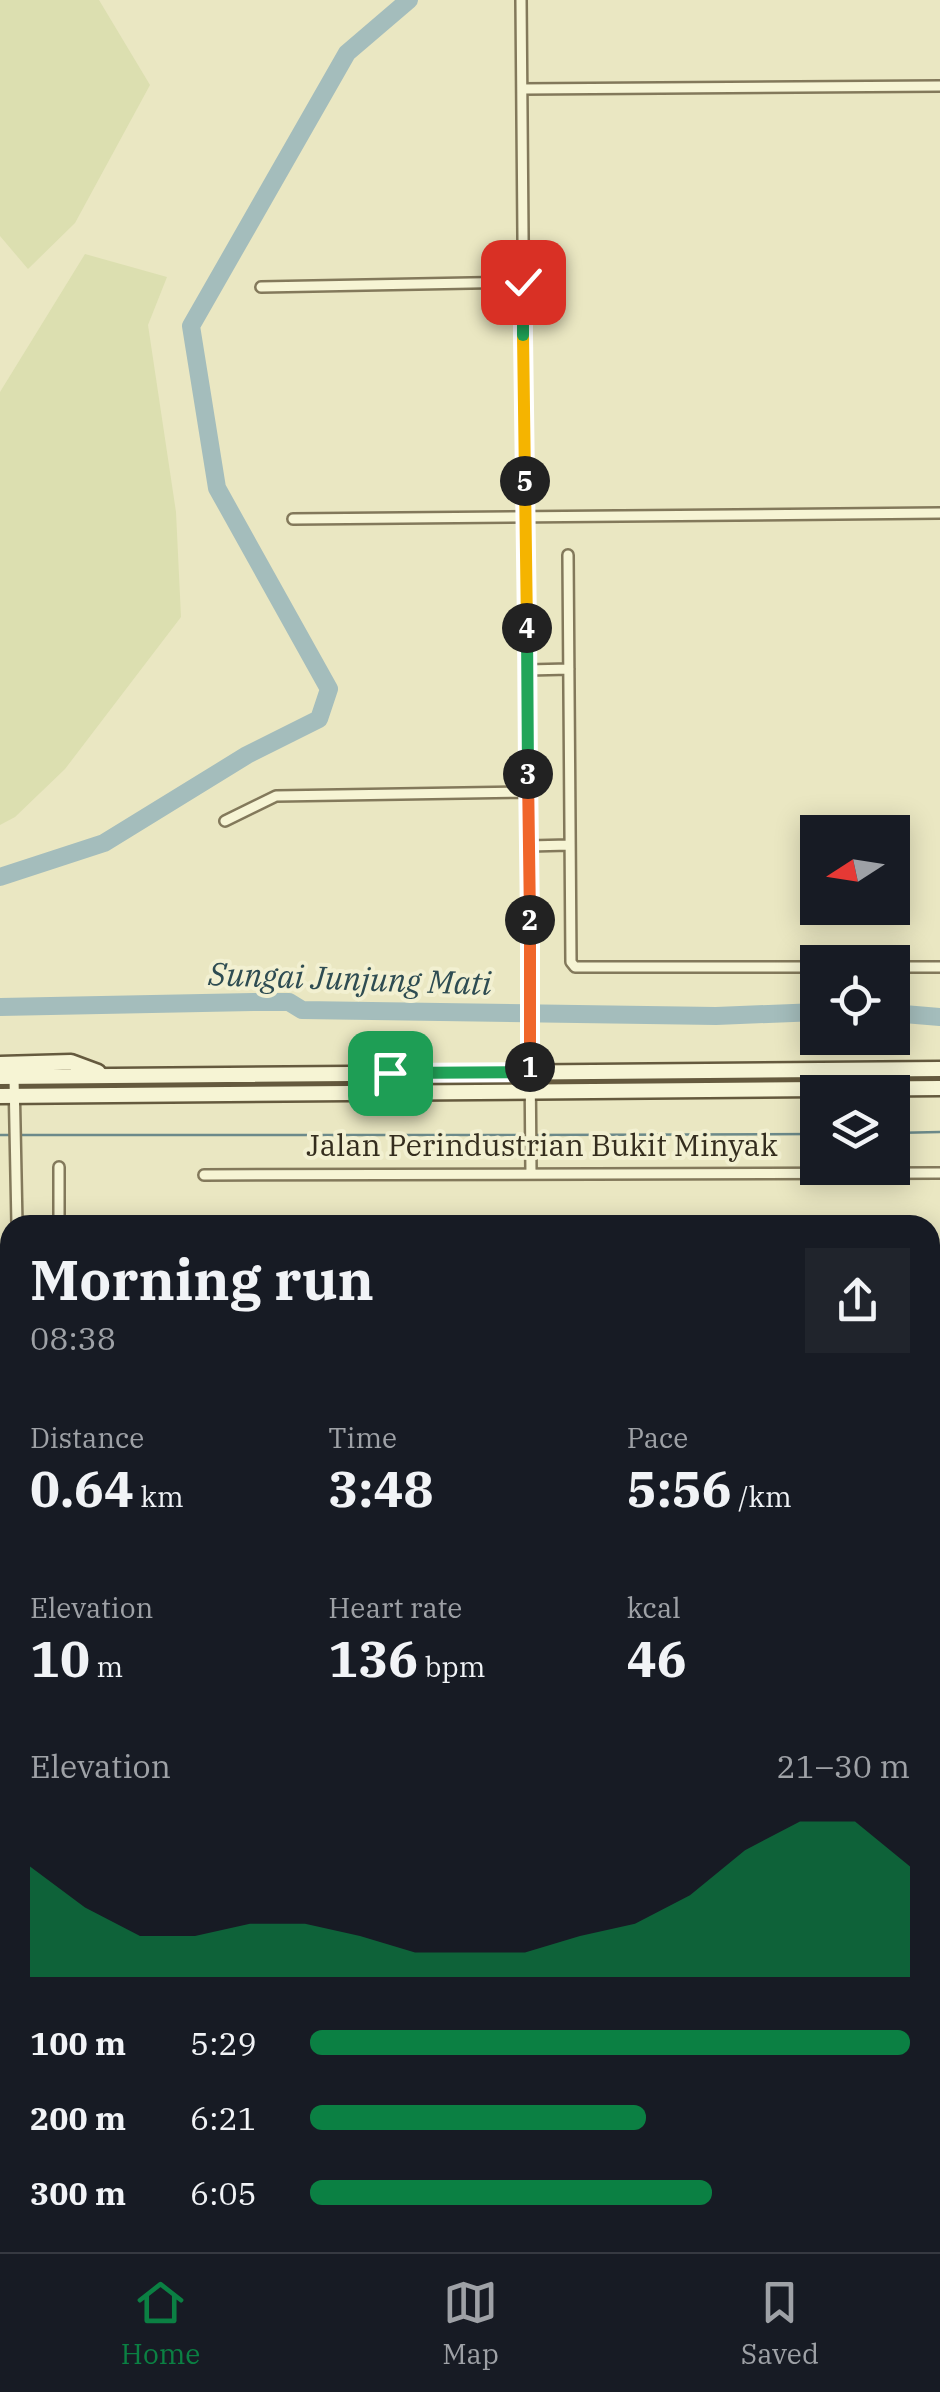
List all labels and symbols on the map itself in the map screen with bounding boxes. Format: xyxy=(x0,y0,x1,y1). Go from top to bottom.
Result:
pin xyxy=(481,240,566,325)
pin: 5 xyxy=(500,456,550,506)
pin: 4 xyxy=(502,603,552,653)
pin: 3 xyxy=(503,749,553,799)
north arrow xyxy=(800,815,910,925)
pin: 2 xyxy=(505,895,555,945)
water label: Sungai Junjung Mati xyxy=(207,952,493,1004)
pin xyxy=(348,1031,433,1116)
pin: 1 xyxy=(505,1042,555,1092)
street label: Jalan Perindustrian Bukit Minyak xyxy=(306,1125,778,1164)

